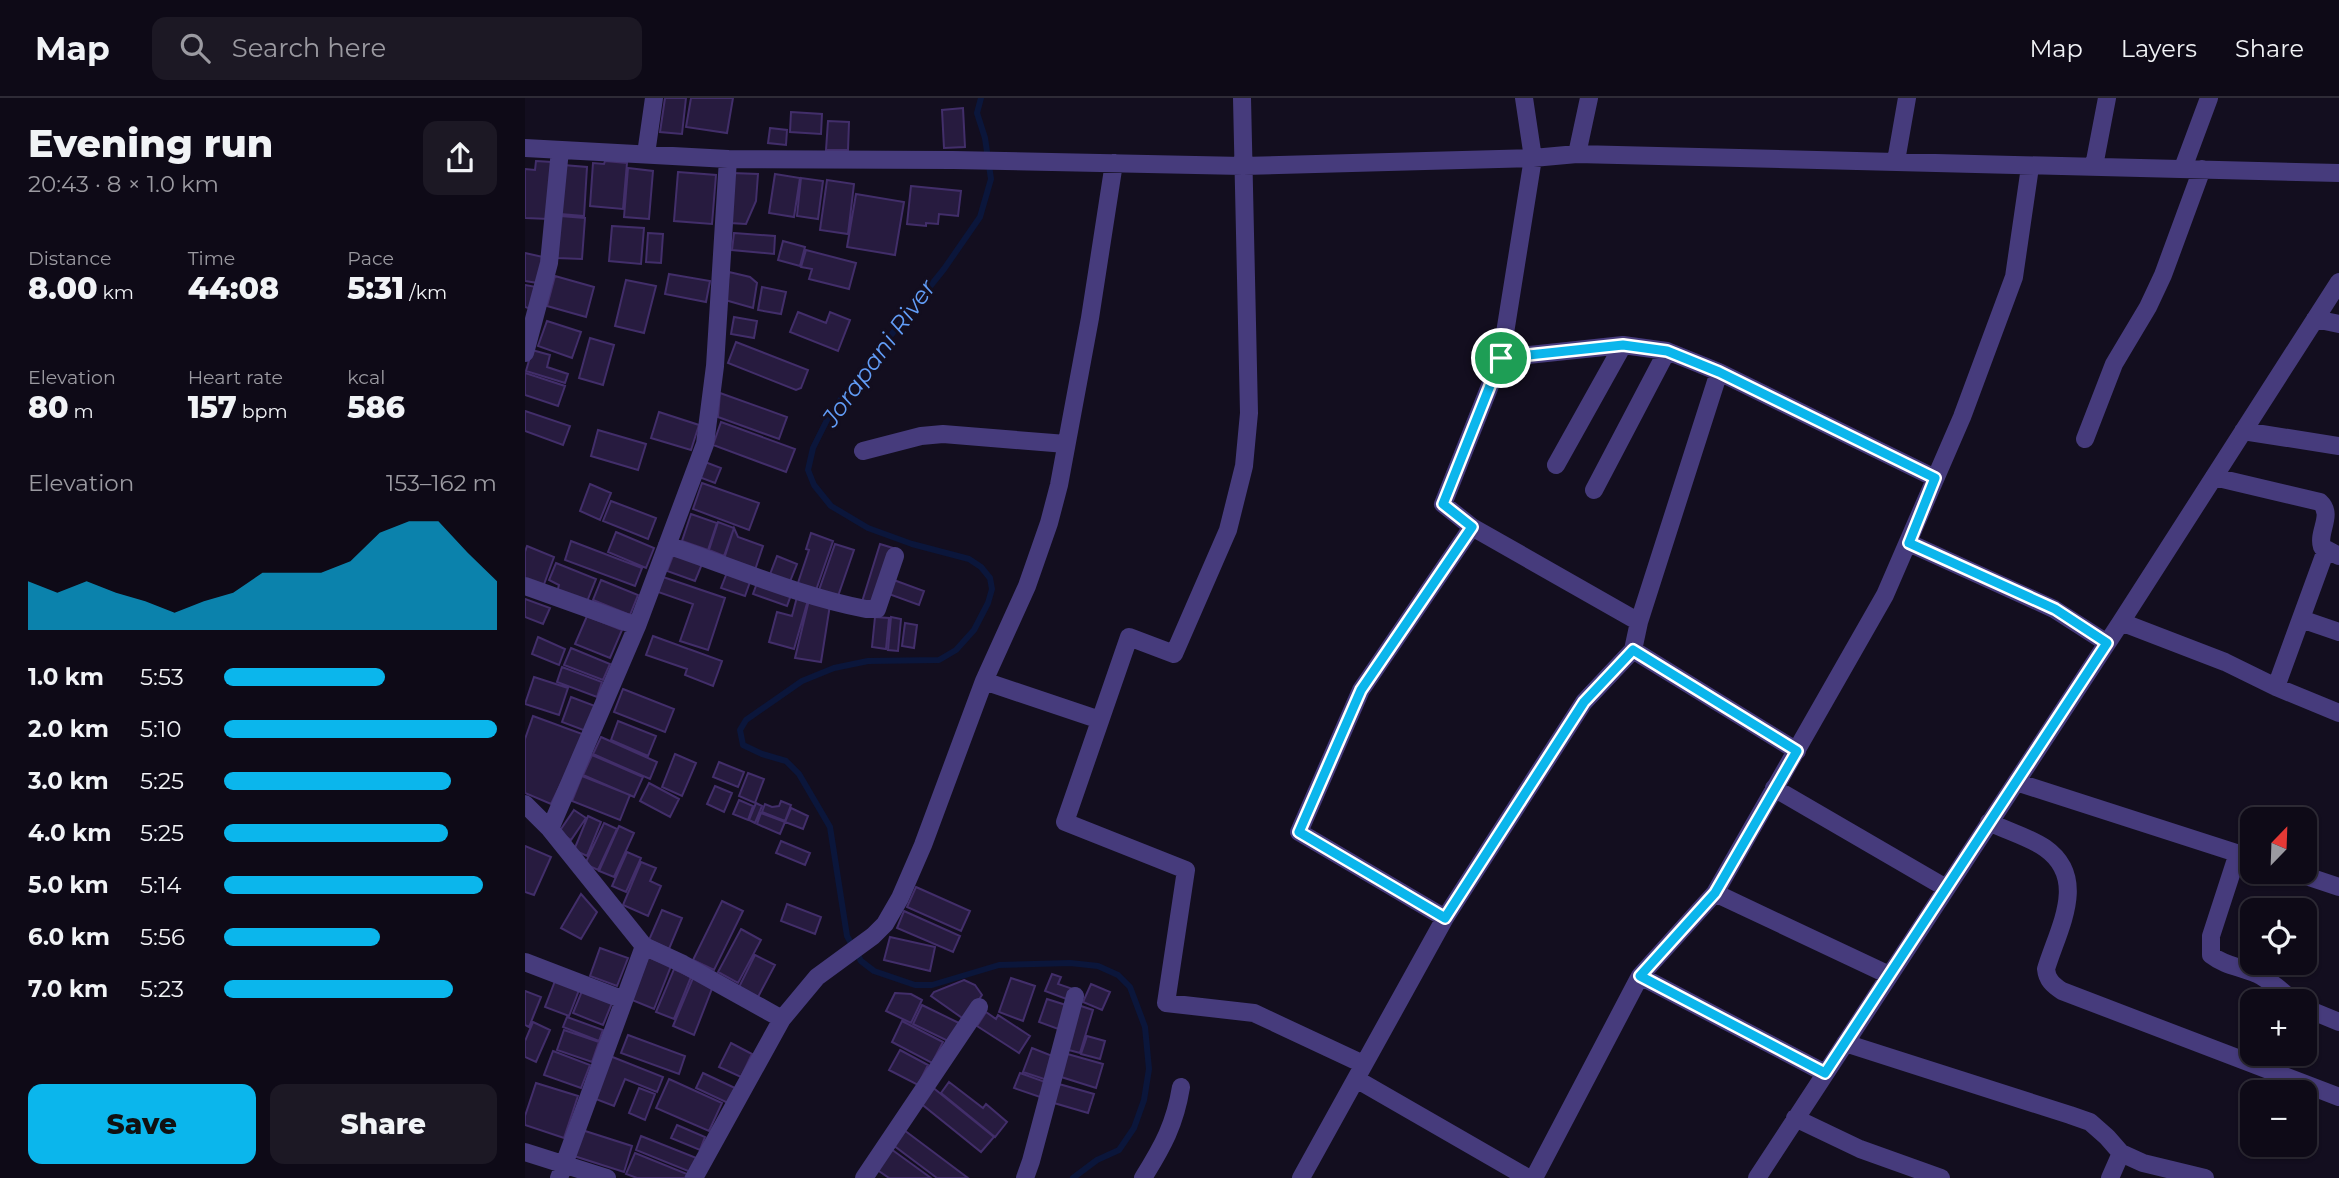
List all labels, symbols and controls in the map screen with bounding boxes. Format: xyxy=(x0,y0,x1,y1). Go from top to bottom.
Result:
search box xyxy=(152,17,642,80)
text: Map xyxy=(35,28,110,68)
icon: search xyxy=(176,29,214,67)
text: Search here xyxy=(232,32,386,64)
text: Map xyxy=(2029,34,2083,63)
text: Layers xyxy=(2121,34,2197,63)
text: Share xyxy=(2235,34,2304,63)
text: Evening run xyxy=(28,120,273,167)
button: share xyxy=(423,121,497,195)
text: 20:43 · 8 × 1.0 km xyxy=(28,170,219,198)
text: Distance xyxy=(28,247,111,270)
text: Time xyxy=(188,247,235,270)
text: Pace xyxy=(347,247,394,270)
text: 8.00 xyxy=(28,270,98,307)
text: 44:08 xyxy=(188,270,279,307)
text: 5:31 xyxy=(347,270,404,307)
water label: Jorapani River xyxy=(815,273,942,433)
text: km xyxy=(98,281,134,304)
text: /km xyxy=(404,281,447,304)
pin xyxy=(1471,328,1531,388)
icon: arrive xyxy=(1482,339,1520,377)
text: Elevation xyxy=(28,366,116,389)
text: Heart rate xyxy=(188,366,283,389)
text: kcal xyxy=(347,366,385,389)
text: 80 xyxy=(28,389,69,426)
text: 157 xyxy=(188,389,237,426)
text: 586 xyxy=(347,389,405,426)
text: m xyxy=(69,400,94,423)
text: bpm xyxy=(237,400,288,423)
text: Elevation xyxy=(28,469,134,497)
text: 153–162 m xyxy=(386,469,497,497)
text: 1.0 km xyxy=(28,663,104,691)
text: 5:53 xyxy=(140,663,184,691)
text: 2.0 km xyxy=(28,715,109,743)
text: 5:10 xyxy=(140,715,181,743)
text: 3.0 km xyxy=(28,767,109,795)
text: 5:25 xyxy=(140,767,184,795)
north arrow xyxy=(2240,807,2317,884)
map controls xyxy=(2240,807,2317,1157)
text: 4.0 km xyxy=(28,819,111,847)
text: 5:25 xyxy=(140,819,184,847)
text: 5.0 km xyxy=(28,871,109,899)
text: 5:14 xyxy=(140,871,181,899)
button: locate xyxy=(2240,898,2317,975)
text: 6.0 km xyxy=(28,923,110,951)
text: 5:56 xyxy=(140,923,185,951)
text: 7.0 km xyxy=(28,975,108,1003)
text: 5:23 xyxy=(140,975,184,1003)
button: + xyxy=(2240,989,2317,1066)
button: − xyxy=(2240,1080,2317,1157)
button: Save xyxy=(28,1084,256,1164)
button: Share xyxy=(270,1084,497,1164)

